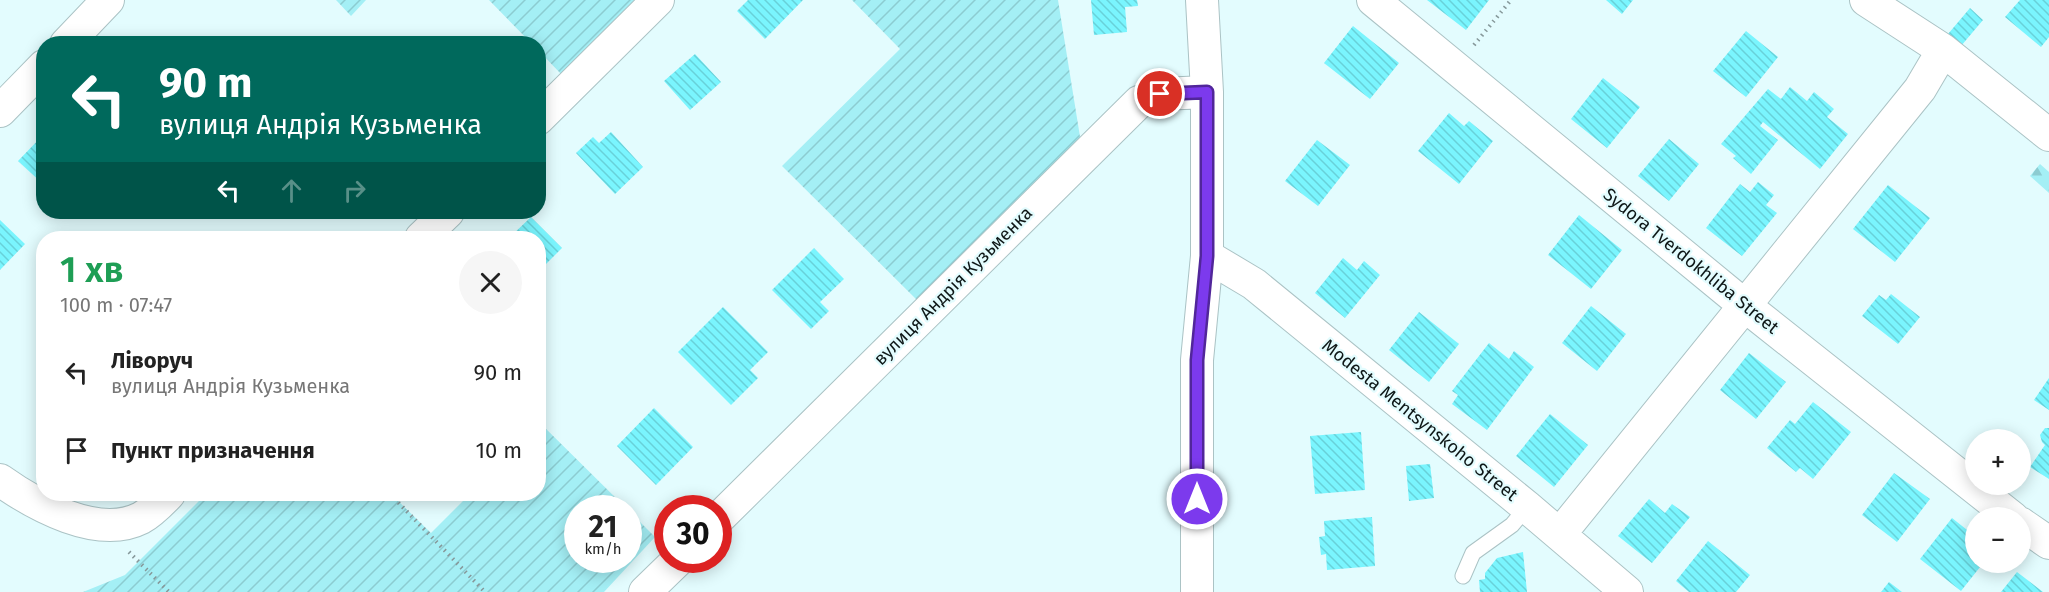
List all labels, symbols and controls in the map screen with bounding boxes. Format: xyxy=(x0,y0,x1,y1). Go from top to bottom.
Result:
text: 90 m xyxy=(159,58,253,108)
icon: left xyxy=(60,60,138,138)
pin xyxy=(1134,68,1185,119)
icon: arrive xyxy=(1143,77,1176,110)
text: вулиця Андрія Кузьменка xyxy=(159,109,482,141)
icon: left xyxy=(212,174,245,207)
icon: ahead xyxy=(275,174,308,207)
icon: right xyxy=(338,174,371,207)
street label: Sydora Tverdokhliba Street xyxy=(1599,183,1784,339)
street label: вулиця Андрія Кузьменка xyxy=(869,202,1037,370)
text: 1 хв xyxy=(60,248,123,292)
button: close xyxy=(459,251,522,314)
text: 100 m · 07:47 xyxy=(60,293,172,317)
street label: Modesta Mentsynskoho Street xyxy=(1318,334,1523,506)
text: Ліворуч xyxy=(111,347,193,374)
icon: left xyxy=(60,356,93,389)
text: 90 m xyxy=(473,359,522,386)
text: вулиця Андрія Кузьменка xyxy=(111,374,350,398)
map controls xyxy=(1965,429,2031,573)
button: + xyxy=(1965,429,2031,495)
icon: arrive xyxy=(60,434,93,467)
text: Пункт призначення xyxy=(111,437,315,464)
text: 10 m xyxy=(476,437,522,464)
position arrow xyxy=(1165,467,1229,531)
speed limit sign: 30 xyxy=(654,495,732,573)
button: − xyxy=(1965,507,2031,573)
text: 21 xyxy=(589,509,617,545)
text: km/h xyxy=(584,540,622,558)

